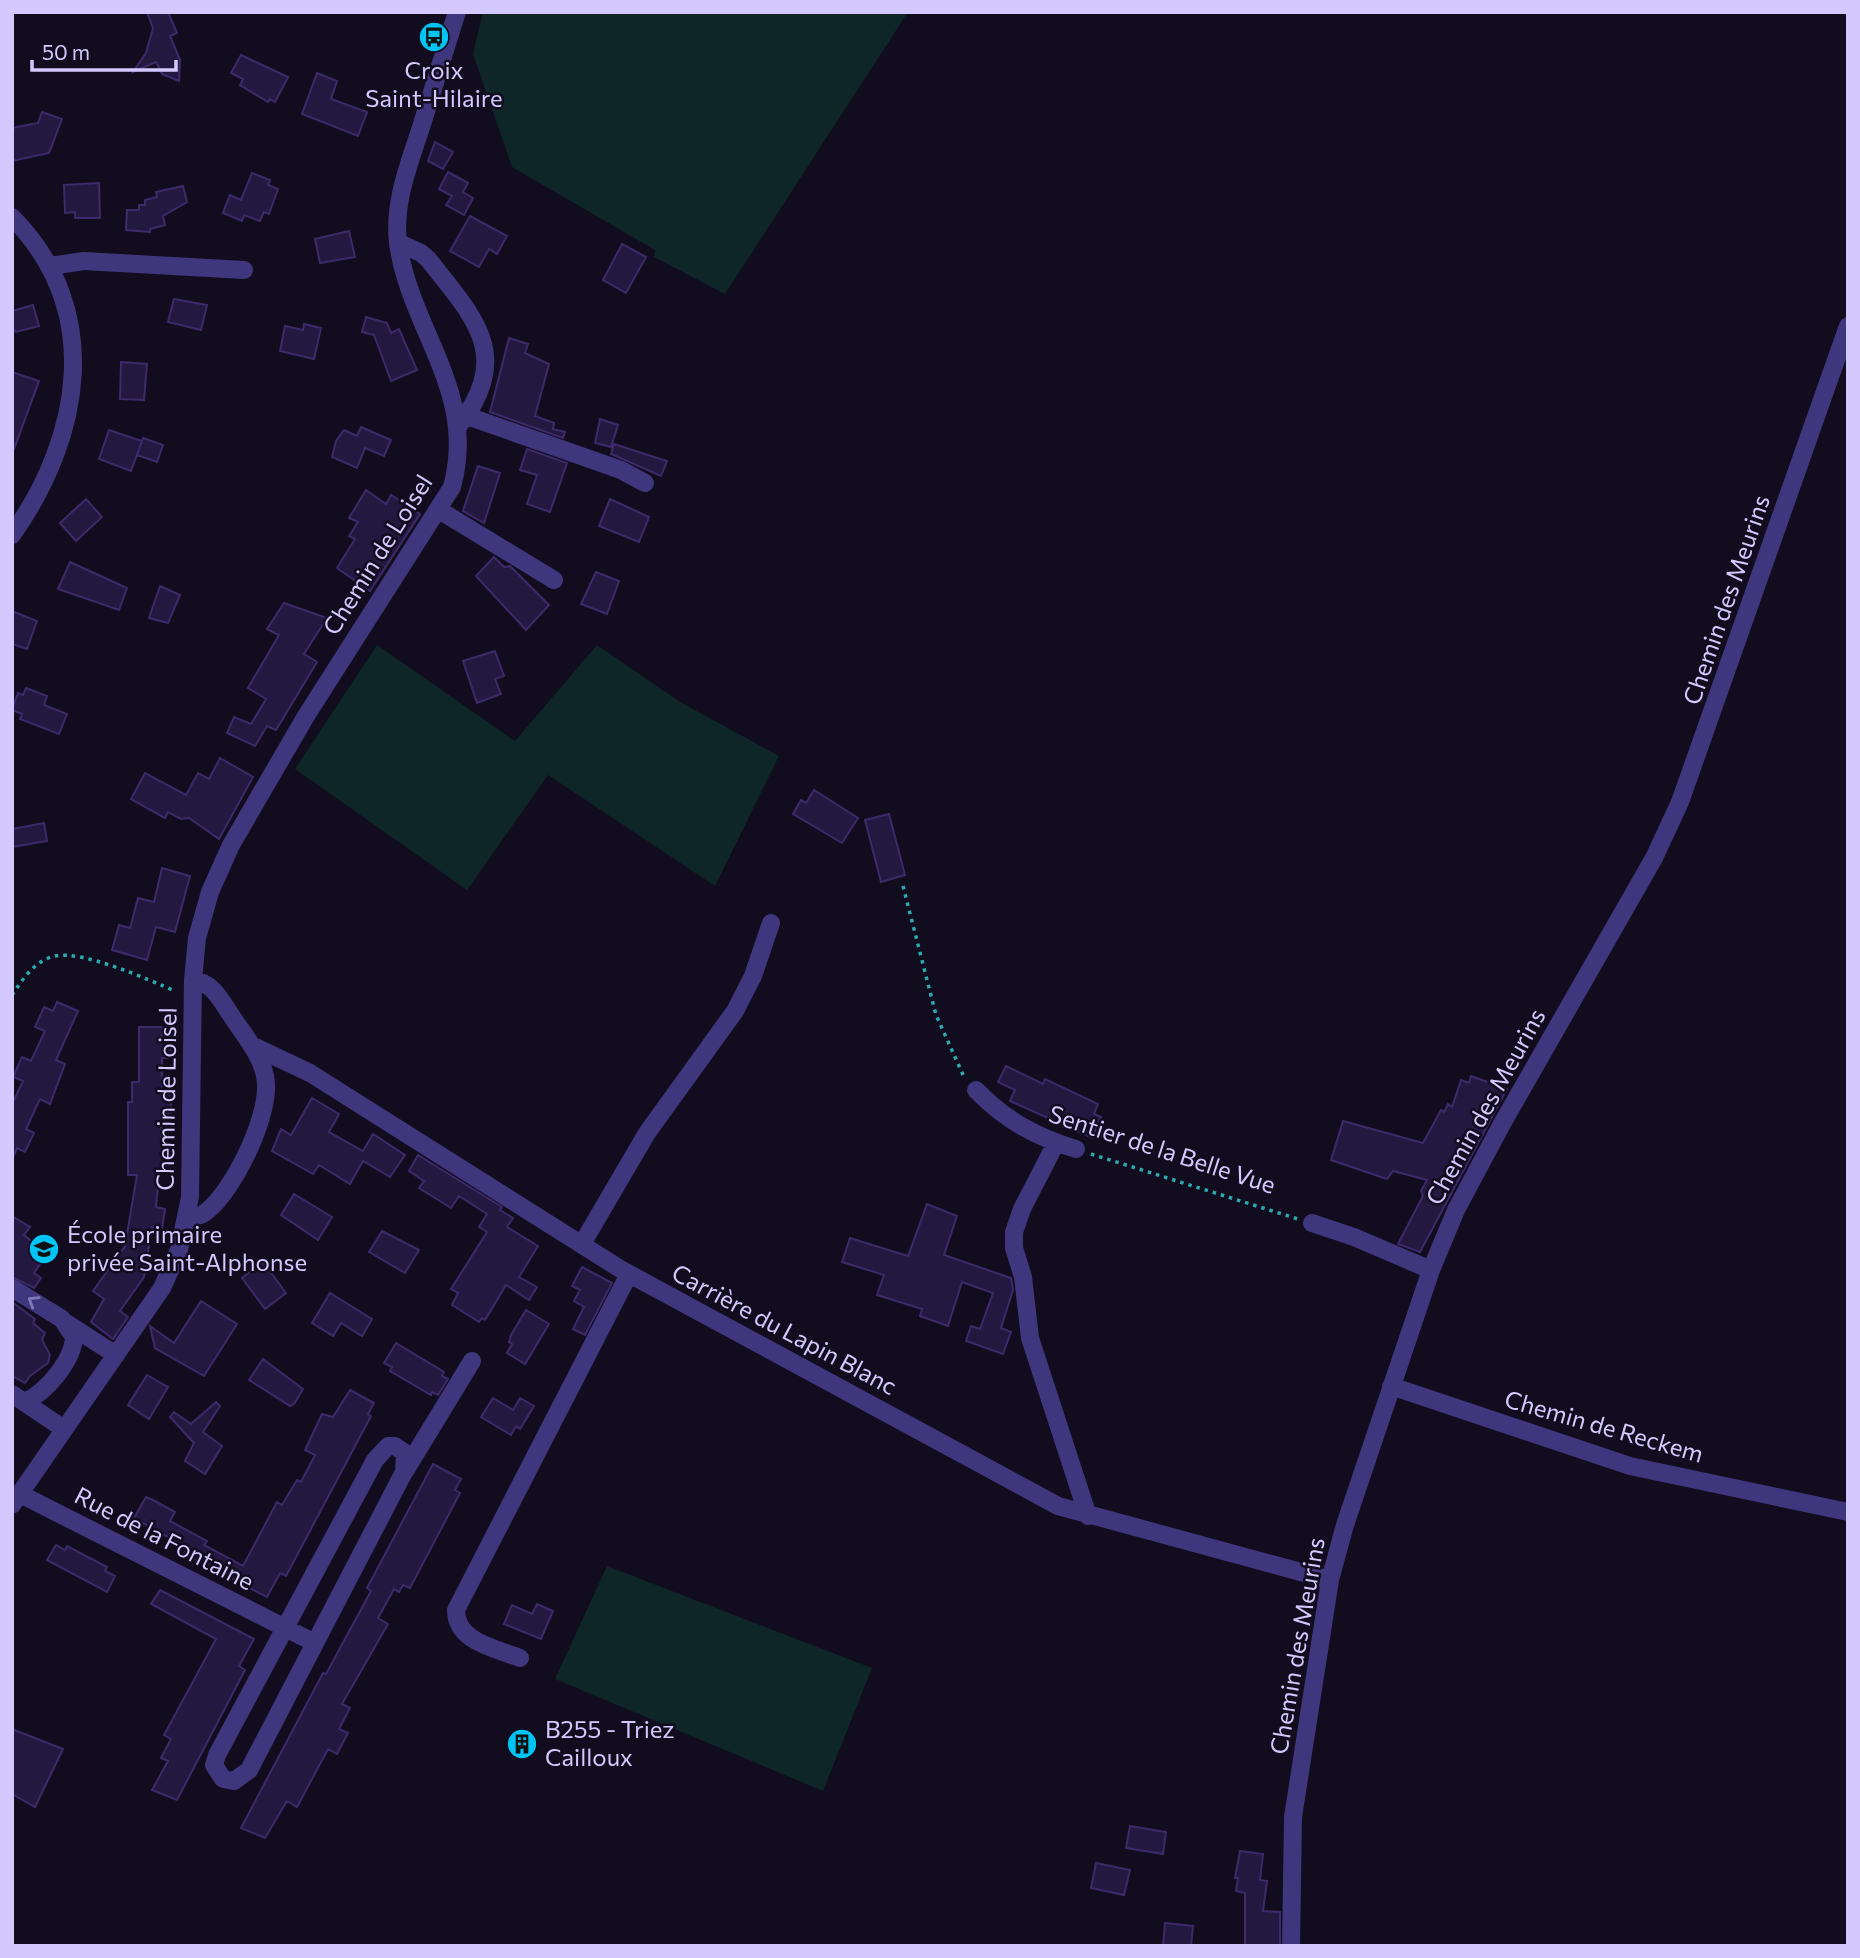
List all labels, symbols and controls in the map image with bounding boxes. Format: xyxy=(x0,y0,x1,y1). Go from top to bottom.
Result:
bus stop icon: Croix Saint-Hilaire xyxy=(417,20,451,54)
scale bar xyxy=(32,28,175,72)
text: 50 m xyxy=(42,39,90,64)
place label: Croix Saint-Hilaire xyxy=(365,55,503,112)
street label: Chemin de Loisel xyxy=(316,469,438,640)
street label: Chemin des Meurins xyxy=(1676,491,1775,708)
street label: Chemin des Meurins xyxy=(1419,1003,1551,1209)
street label: Chemin de Loisel xyxy=(149,1007,182,1191)
street label: Sentier de la Belle Vue xyxy=(1045,1098,1279,1199)
place label: École primaire privée Saint-Alphonse xyxy=(67,1219,307,1276)
school or university icon: École primaire privée Saint-Alphonse xyxy=(27,1232,61,1266)
street label: Carrière du Lapin Blanc xyxy=(668,1257,902,1400)
one-way arrow xyxy=(27,1296,40,1309)
street label: Chemin de Reckem xyxy=(1502,1383,1707,1468)
street label: Rue de la Fontaine xyxy=(70,1480,259,1595)
street label: Chemin des Meurins xyxy=(1263,1535,1330,1756)
place label: B255 - Triez Cailloux xyxy=(545,1714,675,1771)
building icon: B255 - Triez Cailloux xyxy=(505,1727,539,1761)

